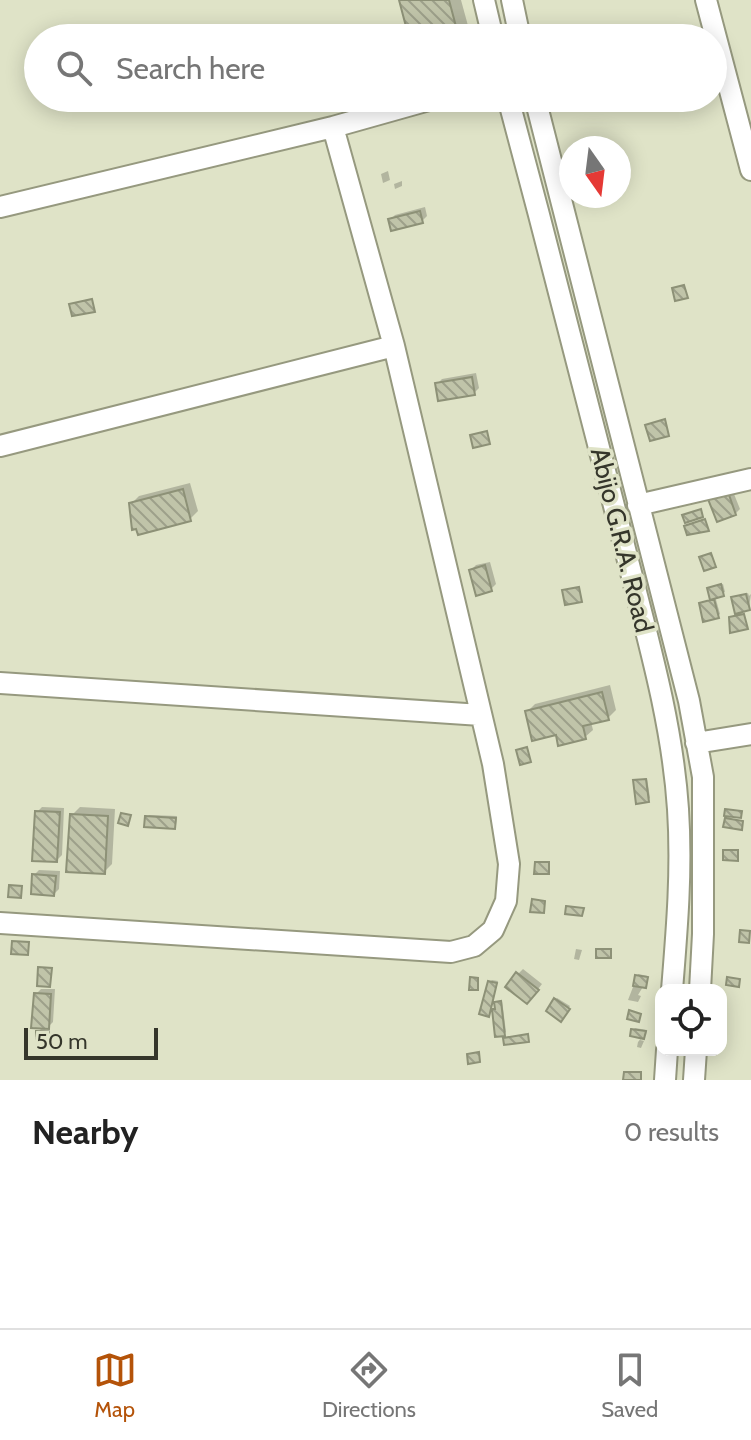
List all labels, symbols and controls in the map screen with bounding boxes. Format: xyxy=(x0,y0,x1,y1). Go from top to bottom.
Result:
search box xyxy=(24,24,727,112)
icon: search xyxy=(52,46,96,90)
text: Search here xyxy=(116,50,265,87)
north arrow xyxy=(559,136,631,208)
street label: Abijo G.R.A. Road xyxy=(584,444,660,636)
map controls xyxy=(655,984,727,1056)
button: locate xyxy=(655,984,727,1056)
scale bar xyxy=(24,1024,158,1060)
text: 50 m xyxy=(36,1028,88,1055)
text: Nearby xyxy=(32,1111,139,1153)
text: 0 results xyxy=(624,1116,719,1148)
tab: Map xyxy=(93,1348,137,1423)
tab: Directions xyxy=(322,1348,416,1423)
tab: Saved xyxy=(601,1348,658,1423)

